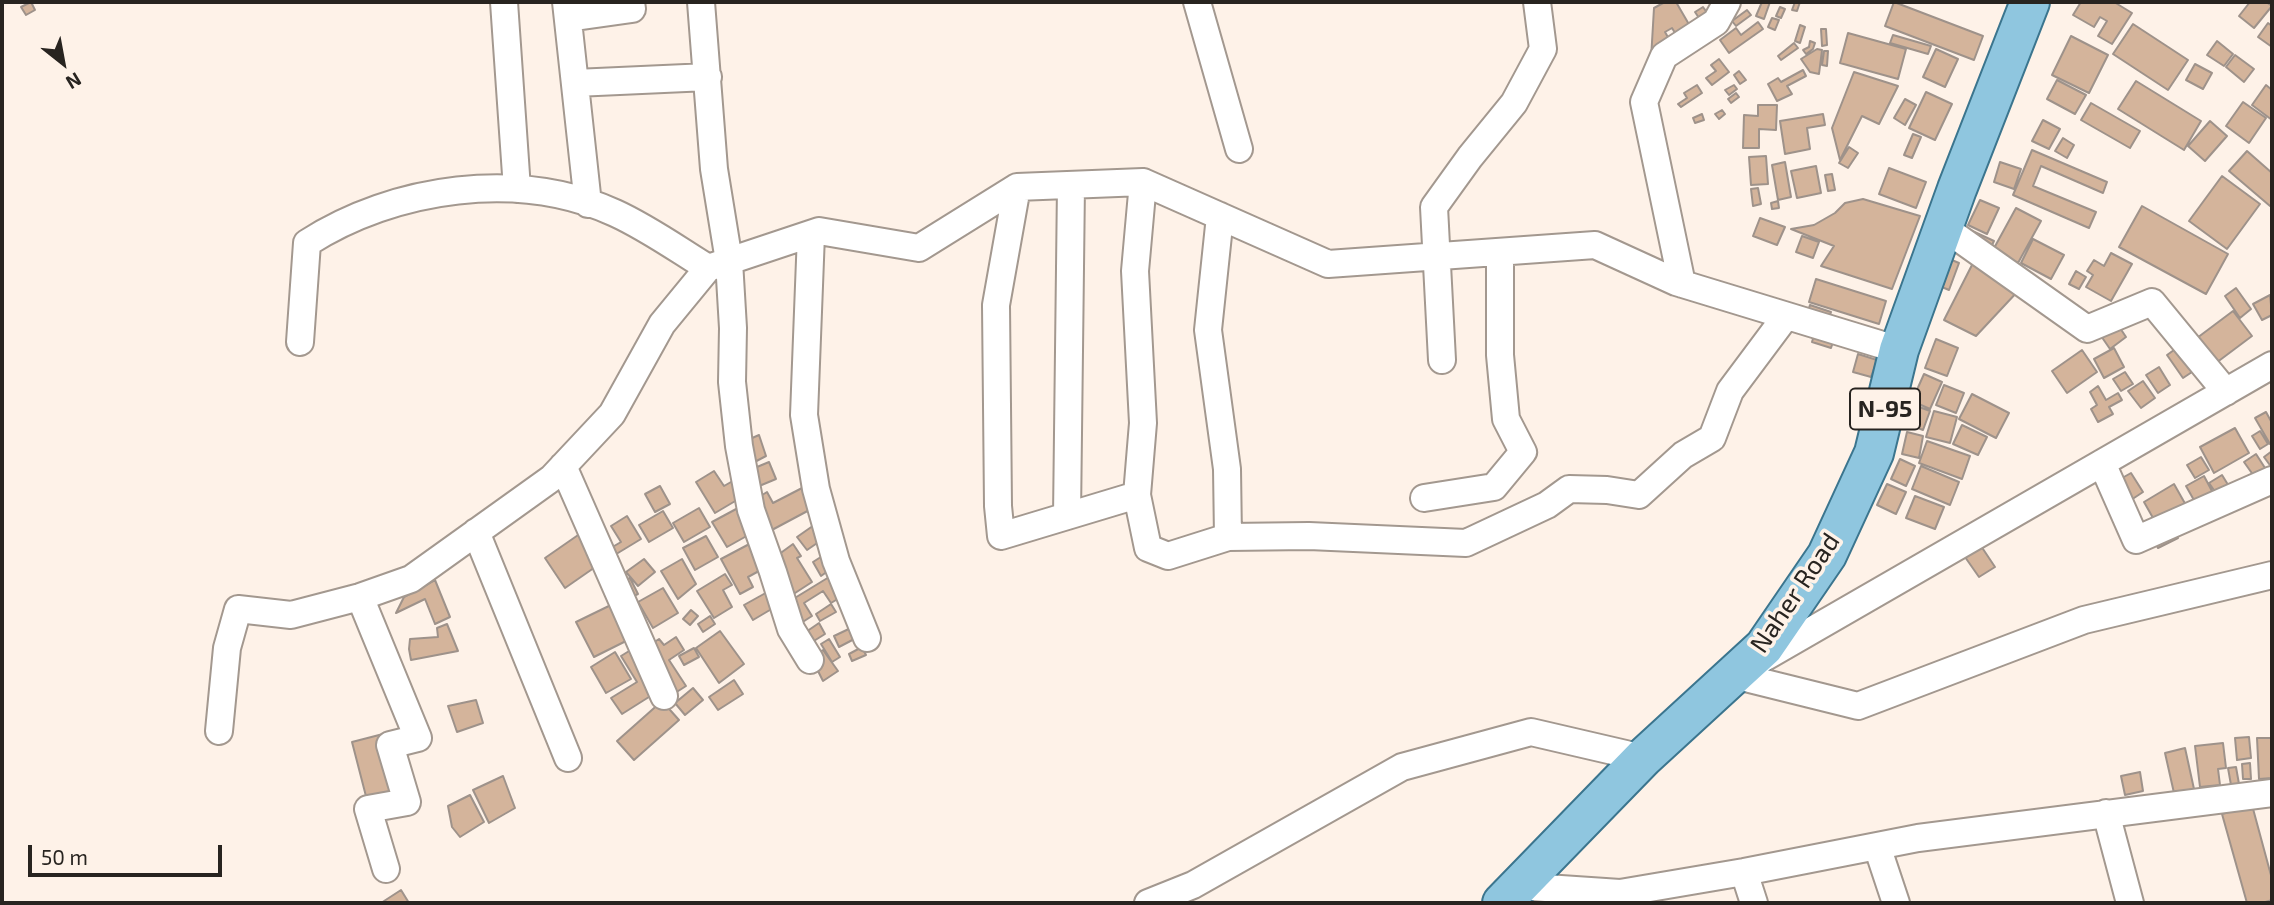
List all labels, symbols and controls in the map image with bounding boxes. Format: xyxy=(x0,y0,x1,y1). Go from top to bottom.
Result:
north arrow xyxy=(28,28,98,98)
text: N xyxy=(62,68,86,95)
road number: N-95 xyxy=(1850,388,1920,430)
street label: Naher Road xyxy=(1744,527,1846,659)
scale bar xyxy=(32,832,226,876)
text: 50 m xyxy=(41,844,88,869)

